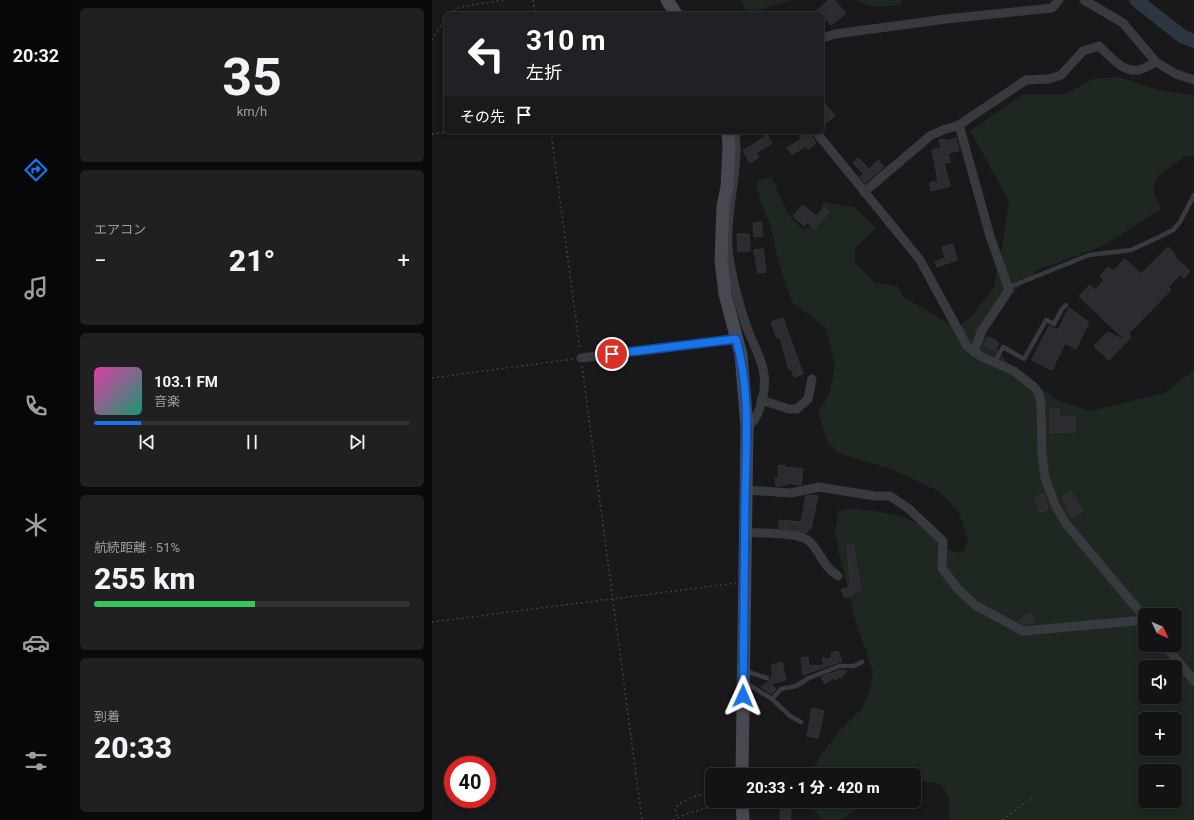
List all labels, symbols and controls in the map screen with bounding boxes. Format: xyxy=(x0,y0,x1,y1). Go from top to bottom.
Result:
text: 310 m xyxy=(526,24,605,57)
icon: left xyxy=(460,28,512,80)
text: 20:32 xyxy=(13,45,59,66)
text: 35 xyxy=(222,47,282,108)
text: 左折 xyxy=(526,62,562,83)
text: km/h xyxy=(237,104,267,119)
icon: arrive xyxy=(513,104,535,126)
text: その先 xyxy=(460,108,505,126)
icon: directions xyxy=(22,156,50,184)
text: エアコン xyxy=(94,222,146,237)
text: 21° xyxy=(229,243,275,278)
text: − xyxy=(94,248,107,273)
text: + xyxy=(398,248,410,273)
icon: music xyxy=(22,274,50,302)
pin xyxy=(595,337,629,371)
icon: arrive xyxy=(601,343,623,365)
text: 103.1 FM xyxy=(154,373,218,391)
icon: phone xyxy=(22,392,50,420)
text: 音楽 xyxy=(154,394,180,409)
icon: previous xyxy=(136,431,158,453)
icon: pause xyxy=(241,431,263,453)
icon: next xyxy=(346,431,368,453)
icon: climate xyxy=(22,511,50,539)
text: 航続距離 · 51% xyxy=(94,540,180,555)
text: 255 km xyxy=(94,561,196,596)
north arrow xyxy=(1138,608,1182,652)
map controls xyxy=(1138,608,1182,808)
icon: car xyxy=(22,629,50,657)
button: sound xyxy=(1138,660,1182,704)
position arrow xyxy=(722,675,764,717)
text: 到着 xyxy=(94,709,120,724)
button: + xyxy=(1138,712,1182,756)
text: 20:33 xyxy=(94,730,172,765)
icon: filters xyxy=(22,747,50,775)
speed limit sign: 40 xyxy=(444,756,496,808)
button: − xyxy=(1138,764,1182,808)
text: 20:33 · 1 分 · 420 m xyxy=(746,779,880,797)

